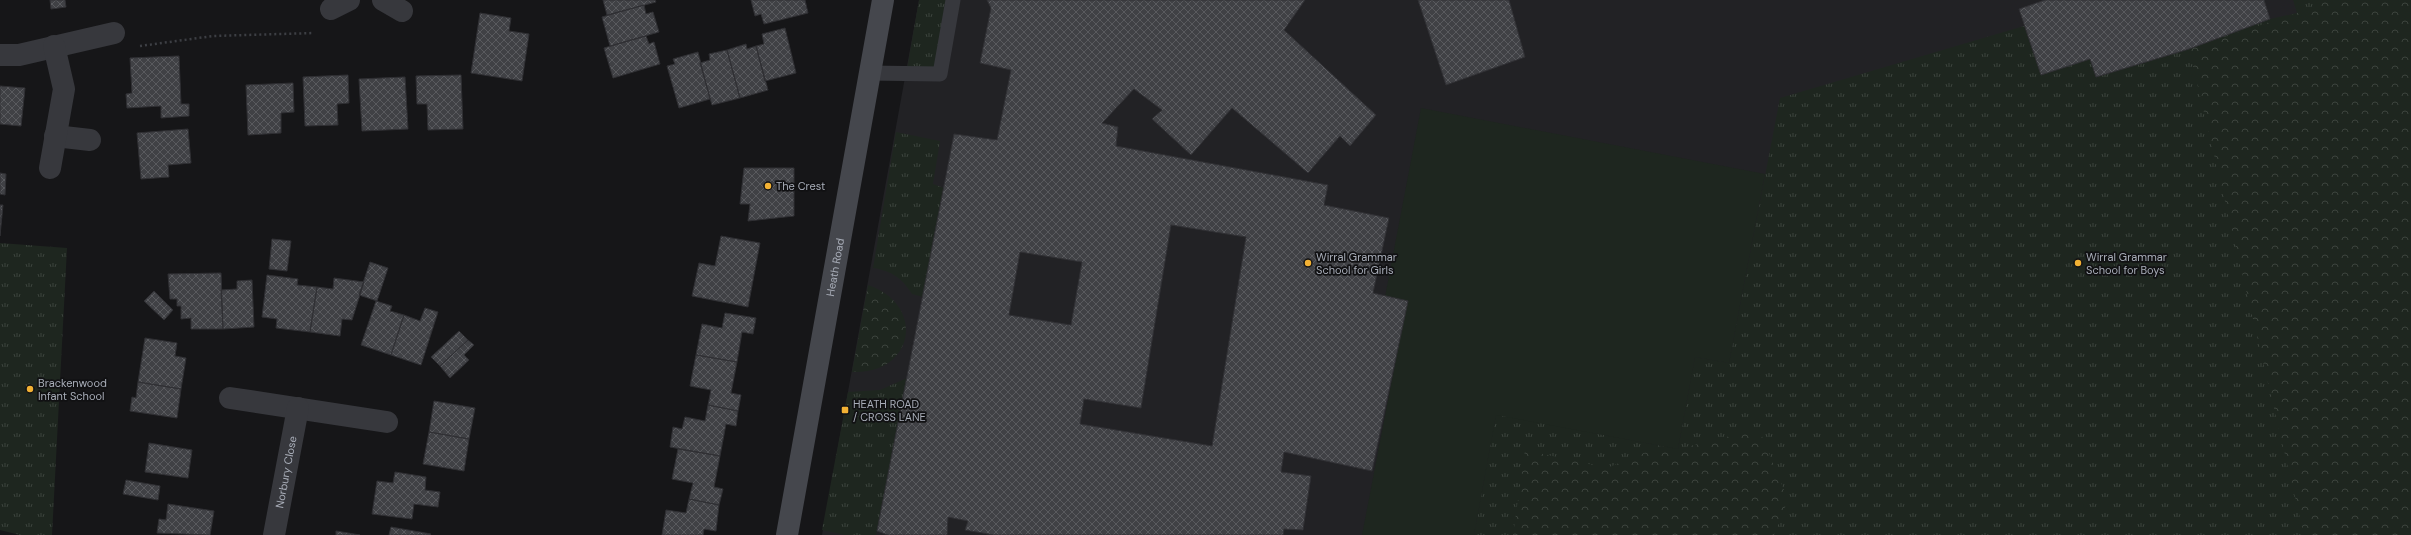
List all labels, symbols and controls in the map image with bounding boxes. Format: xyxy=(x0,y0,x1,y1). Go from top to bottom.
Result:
place label: The Crest xyxy=(776,179,825,193)
marker: The Crest xyxy=(763,181,773,191)
street label: Heath Road xyxy=(823,237,847,297)
place label: Wirral Grammar School for Girls xyxy=(1316,250,1397,277)
place label: Wirral Grammar School for Boys xyxy=(2086,250,2167,277)
marker: Wirral Grammar School for Girls xyxy=(1303,258,1313,268)
marker: Wirral Grammar School for Boys xyxy=(2073,258,2083,268)
place label: Brackenwood Infant School xyxy=(38,376,107,403)
marker: Brackenwood Infant School xyxy=(25,384,35,394)
place label: HEATH ROAD / CROSS LANE xyxy=(853,397,926,424)
marker: HEATH ROAD / CROSS LANE xyxy=(840,405,850,415)
street label: Norbury Close xyxy=(272,435,300,509)

